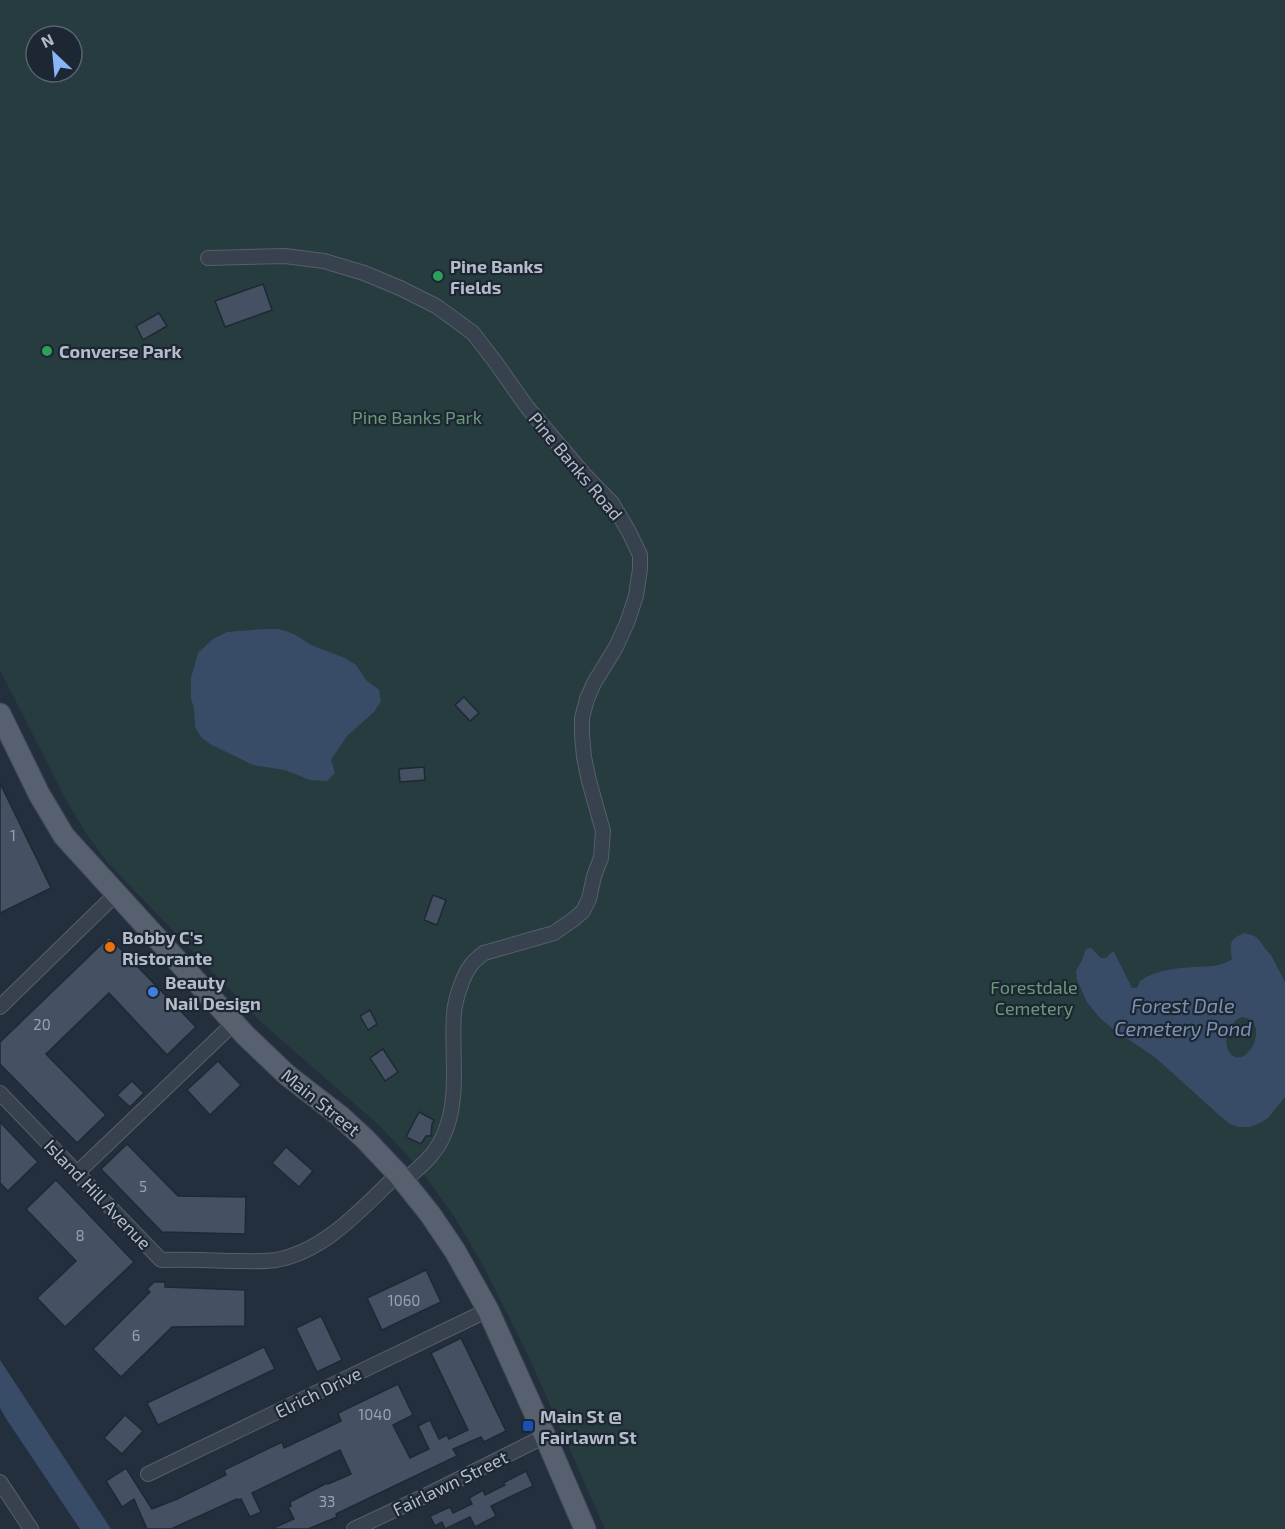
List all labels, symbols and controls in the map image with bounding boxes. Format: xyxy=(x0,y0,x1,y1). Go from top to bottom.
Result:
north arrow xyxy=(24,24,84,84)
text: N xyxy=(38,29,57,51)
place label: Pine Banks Fields xyxy=(450,255,543,298)
marker: Pine Banks Fields xyxy=(431,269,445,283)
place label: Converse Park xyxy=(59,340,182,362)
marker: Converse Park xyxy=(40,344,54,358)
park label: Pine Banks Park xyxy=(352,406,482,428)
street label: Pine Banks Road xyxy=(524,407,628,525)
house number: 1 xyxy=(10,826,16,844)
place label: Bobby C's Ristorante xyxy=(122,926,212,969)
marker: Bobby C's Ristorante xyxy=(103,940,117,954)
place label: Beauty Nail Design xyxy=(165,971,261,1014)
park label: Forestdale Cemetery xyxy=(990,976,1078,1019)
marker: Beauty Nail Design xyxy=(146,985,160,999)
water label: Forest Dale Cemetery Pond xyxy=(1114,993,1252,1041)
house number: 20 xyxy=(33,1015,51,1033)
street label: Main Street xyxy=(277,1064,365,1140)
street label: Island Hill Avenue xyxy=(40,1134,156,1254)
house number: 5 xyxy=(139,1177,147,1195)
house number: 8 xyxy=(75,1226,85,1244)
house number: 1060 xyxy=(388,1291,420,1309)
house number: 6 xyxy=(132,1326,140,1344)
street label: Elrich Drive xyxy=(271,1362,365,1422)
house number: 1040 xyxy=(358,1405,392,1423)
place label: Main St @ Fairlawn St xyxy=(540,1405,637,1448)
marker: Main St @ Fairlawn St xyxy=(521,1419,535,1433)
street label: Fairlawn Street xyxy=(389,1446,511,1520)
house number: 33 xyxy=(319,1492,335,1510)

